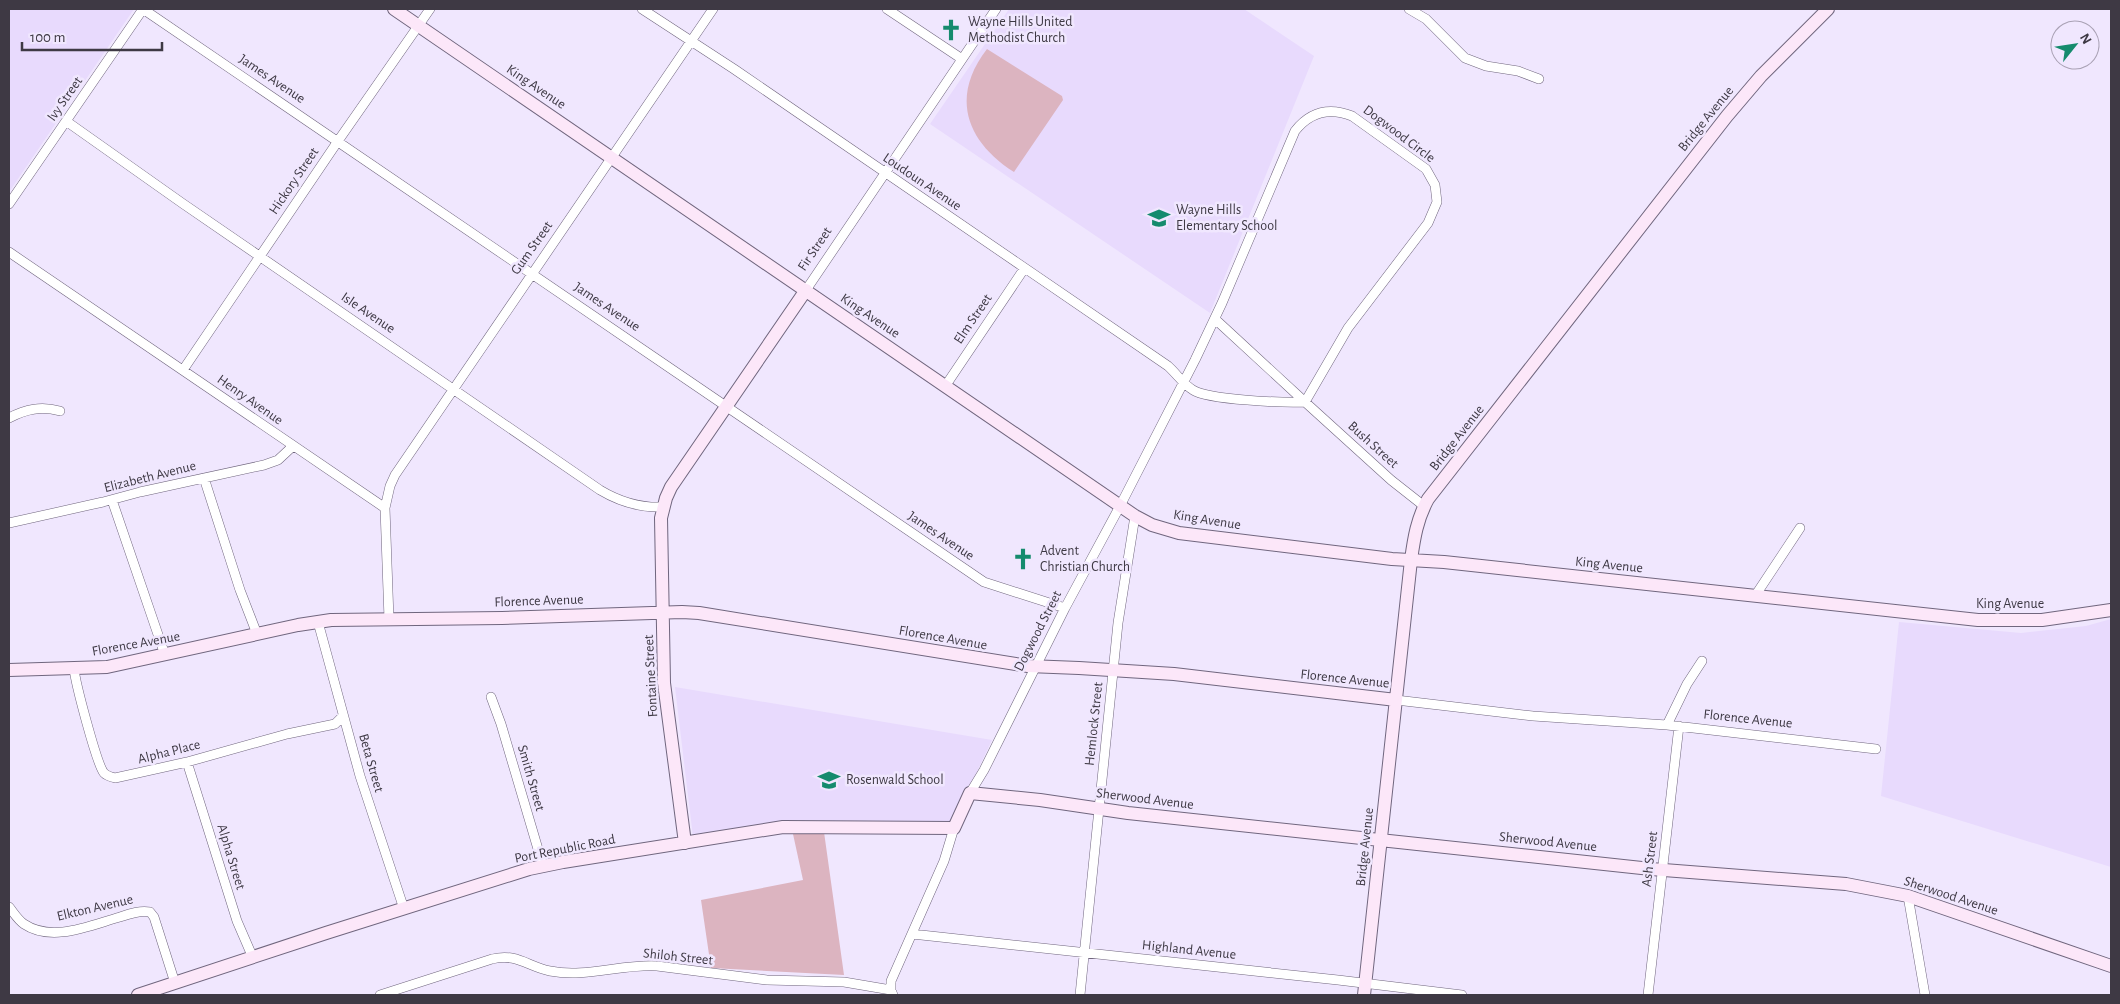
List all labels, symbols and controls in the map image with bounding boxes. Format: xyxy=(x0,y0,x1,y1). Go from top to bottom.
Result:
place label: Wayne Hills United Methodist Church xyxy=(968,15,1072,45)
church icon: Wayne Hills United Methodist Church xyxy=(938,17,964,43)
scale bar xyxy=(22,20,162,52)
north arrow xyxy=(2050,20,2100,70)
text: 100 m xyxy=(30,30,65,45)
text: N xyxy=(2077,31,2094,47)
street label: James Avenue xyxy=(236,52,308,106)
street label: King Avenue xyxy=(504,62,568,112)
street label: Ivy Street xyxy=(45,74,86,124)
street label: Bridge Avenue xyxy=(1676,84,1736,154)
street label: Dogwood Circle xyxy=(1361,103,1437,165)
street label: Hickory Street xyxy=(267,145,322,217)
street label: Loudoun Avenue xyxy=(880,151,964,213)
place label: Wayne Hills Elementary School xyxy=(1176,203,1278,233)
school or university icon: Wayne Hills Elementary School xyxy=(1146,205,1172,231)
street label: Gum Street xyxy=(509,218,556,277)
street label: Fir Street xyxy=(795,224,835,273)
street label: James Avenue xyxy=(571,280,643,334)
street label: Isle Avenue xyxy=(339,290,397,336)
street label: King Avenue xyxy=(838,291,902,341)
street label: Elm Street xyxy=(951,291,995,346)
street label: Henry Avenue xyxy=(215,372,285,428)
street label: Bridge Avenue xyxy=(1427,403,1487,473)
street label: Bush Street xyxy=(1345,419,1401,471)
street label: Elizabeth Avenue xyxy=(103,459,197,495)
street label: King Avenue xyxy=(1172,508,1242,532)
street label: James Avenue xyxy=(905,509,977,563)
place label: Advent Christian Church xyxy=(1040,544,1130,574)
church icon: Advent Christian Church xyxy=(1010,546,1036,572)
street label: King Avenue xyxy=(1574,554,1644,576)
street label: Dogwood Street xyxy=(1012,588,1065,673)
street label: Florence Avenue xyxy=(494,592,584,610)
street label: King Avenue xyxy=(1976,597,2044,611)
street label: Florence Avenue xyxy=(898,623,988,653)
street label: Florence Avenue xyxy=(91,629,181,659)
street label: Fontaine Street xyxy=(642,634,660,718)
street label: Florence Avenue xyxy=(1300,667,1390,691)
street label: Hemlock Street xyxy=(1083,681,1105,767)
street label: Florence Avenue xyxy=(1703,707,1793,731)
street label: Beta Street xyxy=(356,732,386,794)
street label: Alpha Place xyxy=(136,737,202,767)
street label: Smith Street xyxy=(515,743,547,813)
school or university icon: Rosenwald School xyxy=(816,767,842,793)
place label: Rosenwald School xyxy=(846,773,944,787)
street label: Sherwood Avenue xyxy=(1095,786,1195,812)
street label: Bridge Avenue xyxy=(1354,807,1376,887)
street label: Alpha Street xyxy=(214,823,248,892)
street label: Sherwood Avenue xyxy=(1498,830,1598,854)
street label: Ash Street xyxy=(1640,830,1660,888)
street label: Port Republic Road xyxy=(513,832,617,866)
street label: Sherwood Avenue xyxy=(1902,874,2000,918)
street label: Elkton Avenue xyxy=(55,892,135,924)
street label: Highland Avenue xyxy=(1141,938,1237,962)
street label: Shiloh Street xyxy=(642,946,714,968)

